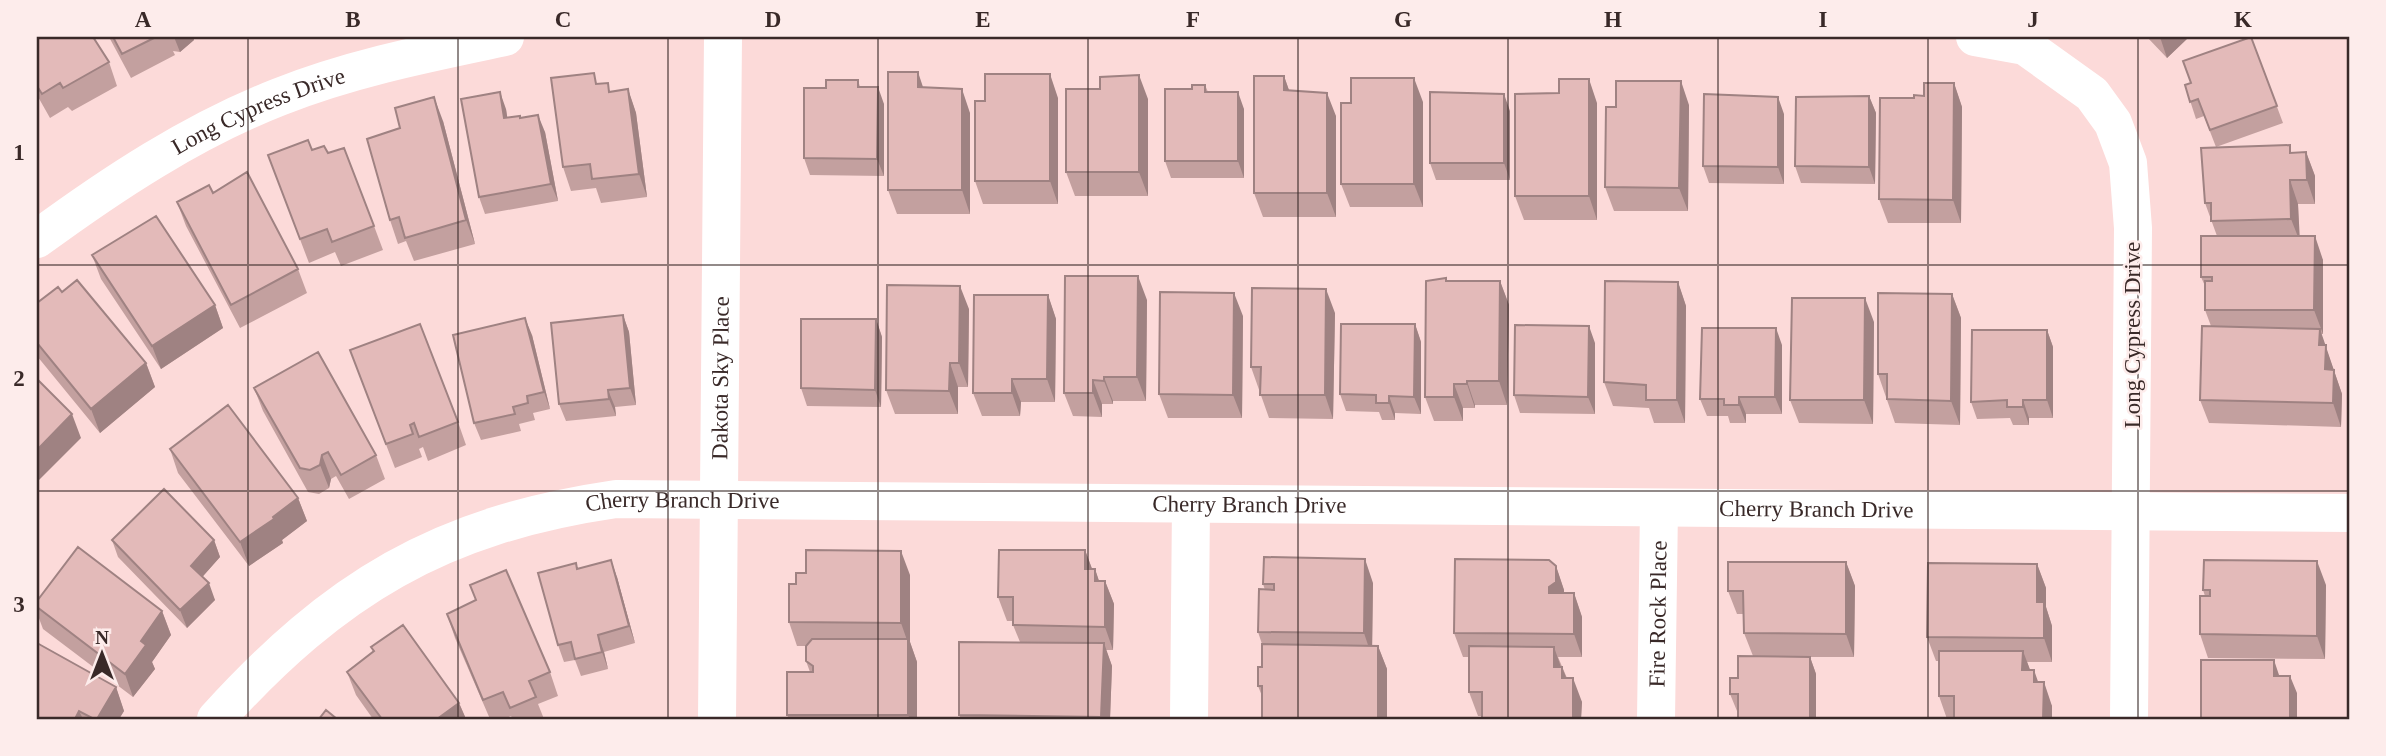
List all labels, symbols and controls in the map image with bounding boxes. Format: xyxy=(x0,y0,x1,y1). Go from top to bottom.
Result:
text: A xyxy=(135,7,152,32)
text: B xyxy=(345,7,361,32)
text: C xyxy=(555,7,571,32)
text: D xyxy=(765,7,781,32)
text: E xyxy=(975,7,991,32)
text: F xyxy=(1186,7,1200,32)
text: G xyxy=(1394,7,1412,32)
text: H xyxy=(1604,7,1622,32)
text: I xyxy=(1819,7,1828,32)
text: J xyxy=(2027,7,2039,32)
text: K xyxy=(2234,7,2252,32)
street label: Long Cypress Drive xyxy=(167,63,348,160)
text: 1 xyxy=(13,140,25,165)
street label: Long Cypress Drive xyxy=(2120,242,2145,428)
street label: Dakota Sky Place xyxy=(707,296,734,460)
text: 2 xyxy=(13,366,25,391)
street label: Cherry Branch Drive xyxy=(583,487,780,517)
street label: Cherry Branch Drive xyxy=(1152,491,1347,518)
street label: Cherry Branch Drive xyxy=(1719,496,1914,522)
street label: Fire Rock Place xyxy=(1644,540,1672,688)
text: 3 xyxy=(13,592,25,617)
north arrow xyxy=(66,620,136,690)
text: N xyxy=(95,627,109,648)

